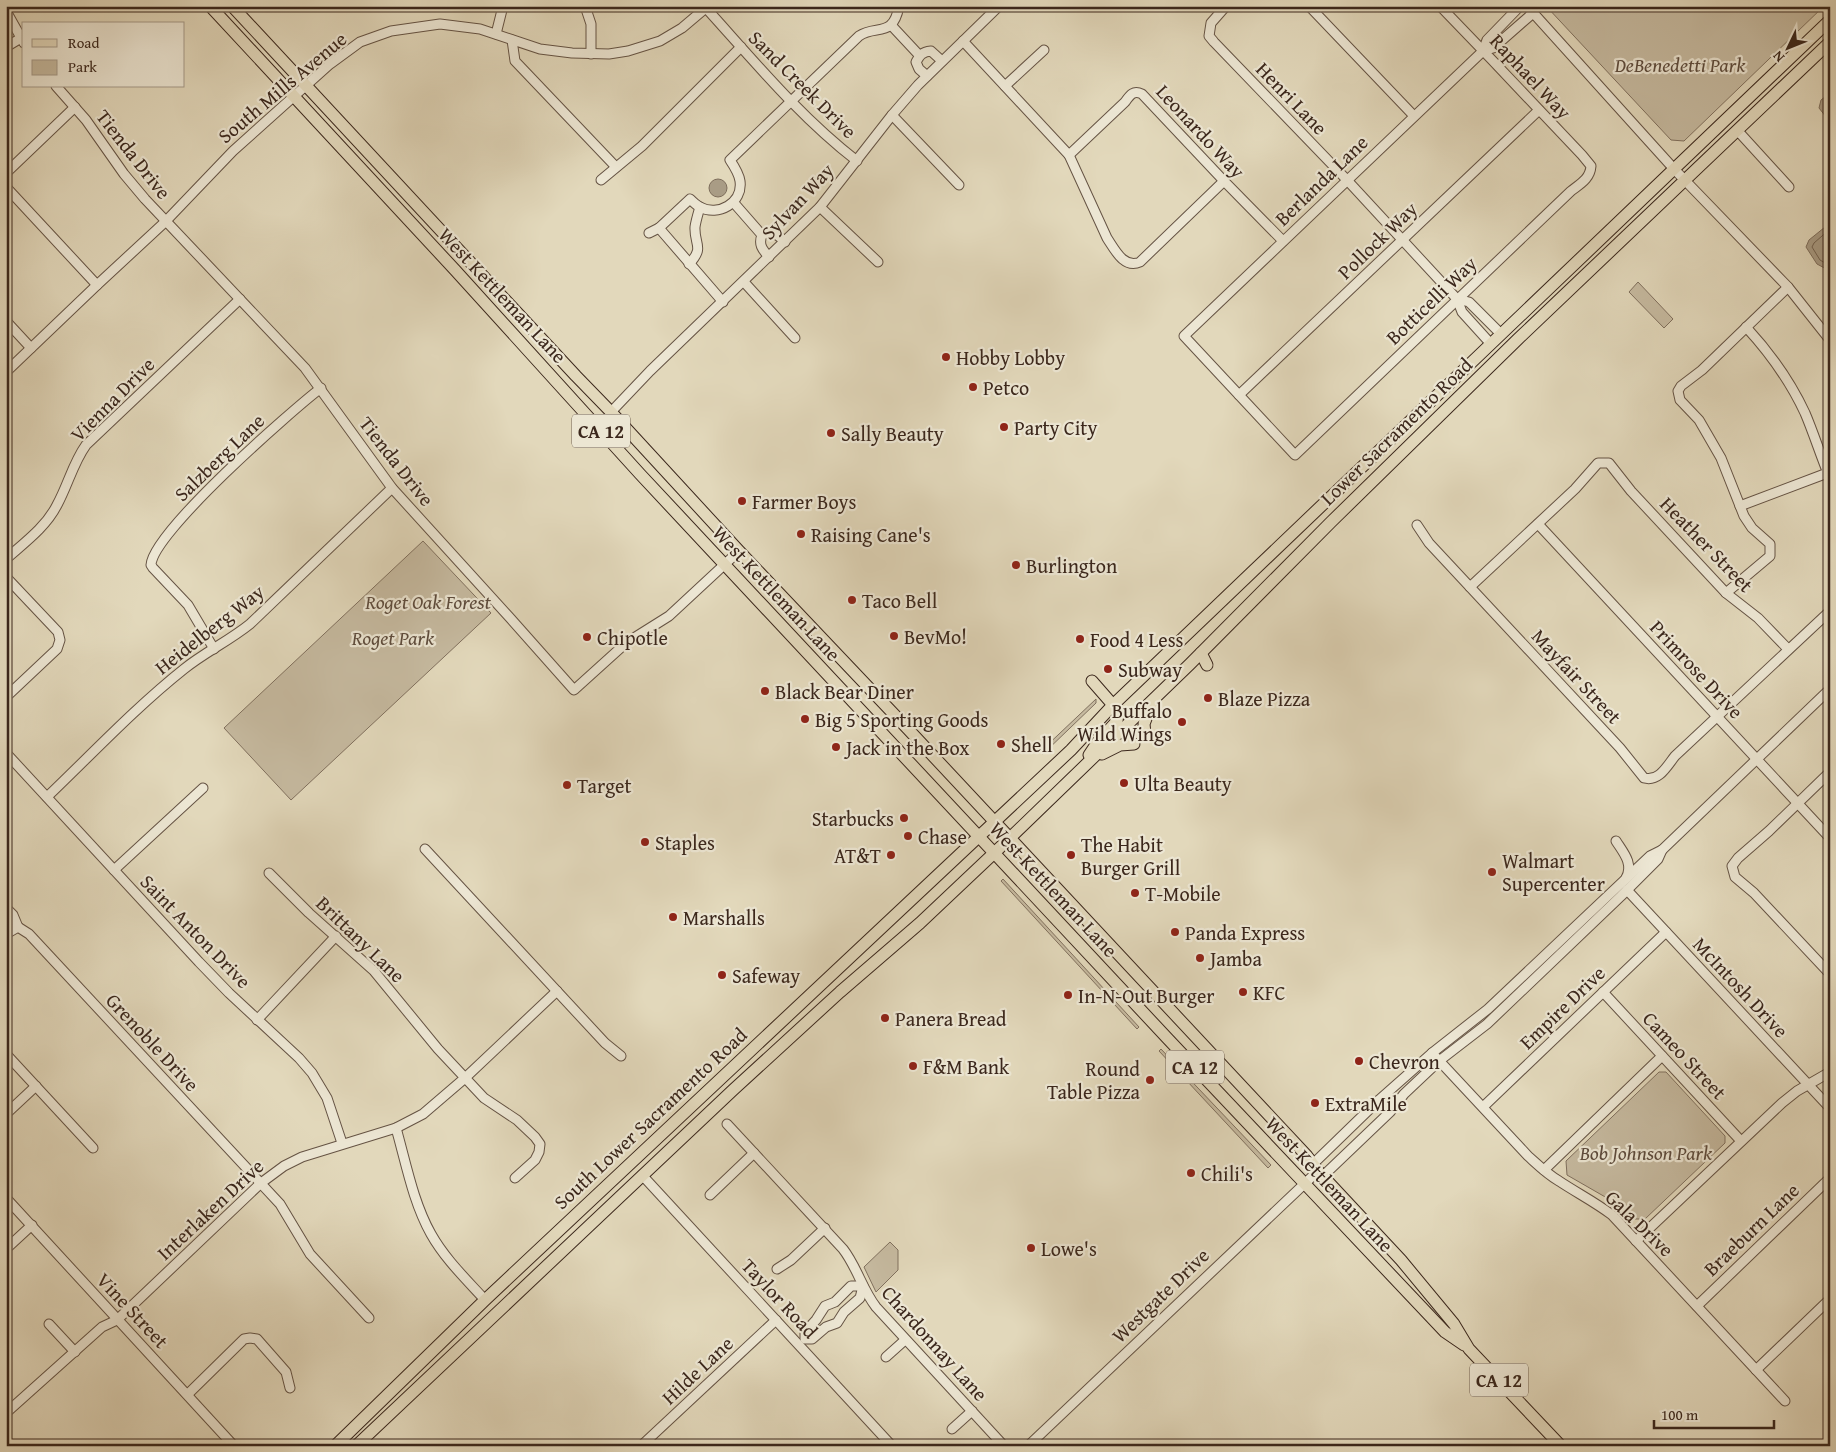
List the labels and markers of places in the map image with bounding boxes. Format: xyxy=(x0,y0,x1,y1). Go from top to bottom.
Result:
place label: Hobby Lobby xyxy=(956,343,1065,372)
marker: Hobby Lobby xyxy=(940,351,952,363)
place label: Petco xyxy=(983,373,1029,402)
marker: Petco xyxy=(967,381,979,393)
place label: Party City xyxy=(1014,413,1097,442)
place label: Sally Beauty xyxy=(841,419,944,448)
marker: Party City xyxy=(998,421,1010,433)
marker: Sally Beauty xyxy=(825,427,837,439)
place label: Farmer Boys xyxy=(752,487,857,516)
marker: Farmer Boys xyxy=(736,495,748,507)
place label: Raising Cane's xyxy=(811,520,931,549)
marker: Raising Cane's xyxy=(795,528,807,540)
place label: Burlington xyxy=(1026,551,1117,580)
marker: Burlington xyxy=(1010,559,1022,571)
place label: Taco Bell xyxy=(862,586,938,615)
marker: Taco Bell xyxy=(846,594,858,606)
place label: BevMo! xyxy=(904,622,967,651)
place label: Chipotle xyxy=(597,623,668,652)
place label: Food 4 Less xyxy=(1090,625,1184,654)
marker: BevMo! xyxy=(888,630,900,642)
marker: Chipotle xyxy=(581,631,593,643)
marker: Food 4 Less xyxy=(1074,633,1086,645)
place label: Subway xyxy=(1118,655,1182,684)
marker: Subway xyxy=(1102,663,1114,675)
place label: Black Bear Diner xyxy=(775,677,914,706)
place label: Blaze Pizza xyxy=(1218,684,1311,713)
marker: Black Bear Diner xyxy=(759,685,771,697)
marker: Blaze Pizza xyxy=(1202,692,1214,704)
place label: Buffalo Wild Wings xyxy=(1077,696,1172,748)
place label: Big 5 Sporting Goods xyxy=(815,705,988,734)
marker: Big 5 Sporting Goods xyxy=(799,713,811,725)
marker: Buffalo Wild Wings xyxy=(1176,716,1188,728)
place label: Shell xyxy=(1011,730,1053,759)
place label: Jack in the Box xyxy=(843,733,970,762)
marker: Shell xyxy=(995,738,1007,750)
marker: Jack in the Box xyxy=(830,741,842,753)
place label: Ulta Beauty xyxy=(1134,769,1232,798)
place label: Target xyxy=(577,771,632,800)
marker: Ulta Beauty xyxy=(1118,777,1130,789)
marker: Target xyxy=(561,779,573,791)
place label: Starbucks xyxy=(812,804,894,833)
marker: Starbucks xyxy=(898,812,910,824)
place label: Chase xyxy=(918,822,967,851)
place label: Staples xyxy=(655,828,715,857)
marker: Chase xyxy=(902,830,914,842)
place label: The Habit Burger Grill xyxy=(1081,830,1181,882)
marker: Staples xyxy=(639,836,651,848)
place label: AT&T xyxy=(834,841,881,870)
place label: Walmart Supercenter xyxy=(1502,846,1605,898)
marker: AT&T xyxy=(885,849,897,861)
marker: The Habit Burger Grill xyxy=(1065,849,1077,861)
marker: Walmart Supercenter xyxy=(1486,866,1498,878)
place label: T-Mobile xyxy=(1145,879,1221,908)
marker: T-Mobile xyxy=(1129,887,1141,899)
place label: Marshalls xyxy=(683,903,765,932)
marker: Marshalls xyxy=(667,911,679,923)
place label: Panda Express xyxy=(1185,918,1305,947)
marker: Panda Express xyxy=(1169,926,1181,938)
place label: Jamba xyxy=(1207,944,1262,973)
marker: Jamba xyxy=(1194,952,1206,964)
place label: Safeway xyxy=(732,961,800,990)
marker: Safeway xyxy=(716,969,728,981)
place label: KFC xyxy=(1253,978,1286,1007)
place label: In-N-Out Burger xyxy=(1078,981,1215,1010)
marker: KFC xyxy=(1237,986,1249,998)
marker: In-N-Out Burger xyxy=(1062,989,1074,1001)
place label: Panera Bread xyxy=(895,1004,1007,1033)
marker: Panera Bread xyxy=(879,1012,891,1024)
place label: Chevron xyxy=(1369,1047,1440,1076)
place label: F&M Bank xyxy=(923,1052,1010,1081)
place label: Round Table Pizza xyxy=(1047,1054,1141,1106)
marker: Chevron xyxy=(1353,1055,1365,1067)
marker: F&M Bank xyxy=(907,1060,919,1072)
marker: Round Table Pizza xyxy=(1144,1074,1156,1086)
place label: ExtraMile xyxy=(1325,1089,1407,1118)
marker: ExtraMile xyxy=(1309,1097,1321,1109)
place label: Chili's xyxy=(1201,1159,1253,1188)
marker: Chili's xyxy=(1185,1167,1197,1179)
place label: Lowe's xyxy=(1041,1234,1097,1263)
marker: Lowe's xyxy=(1025,1242,1037,1254)

